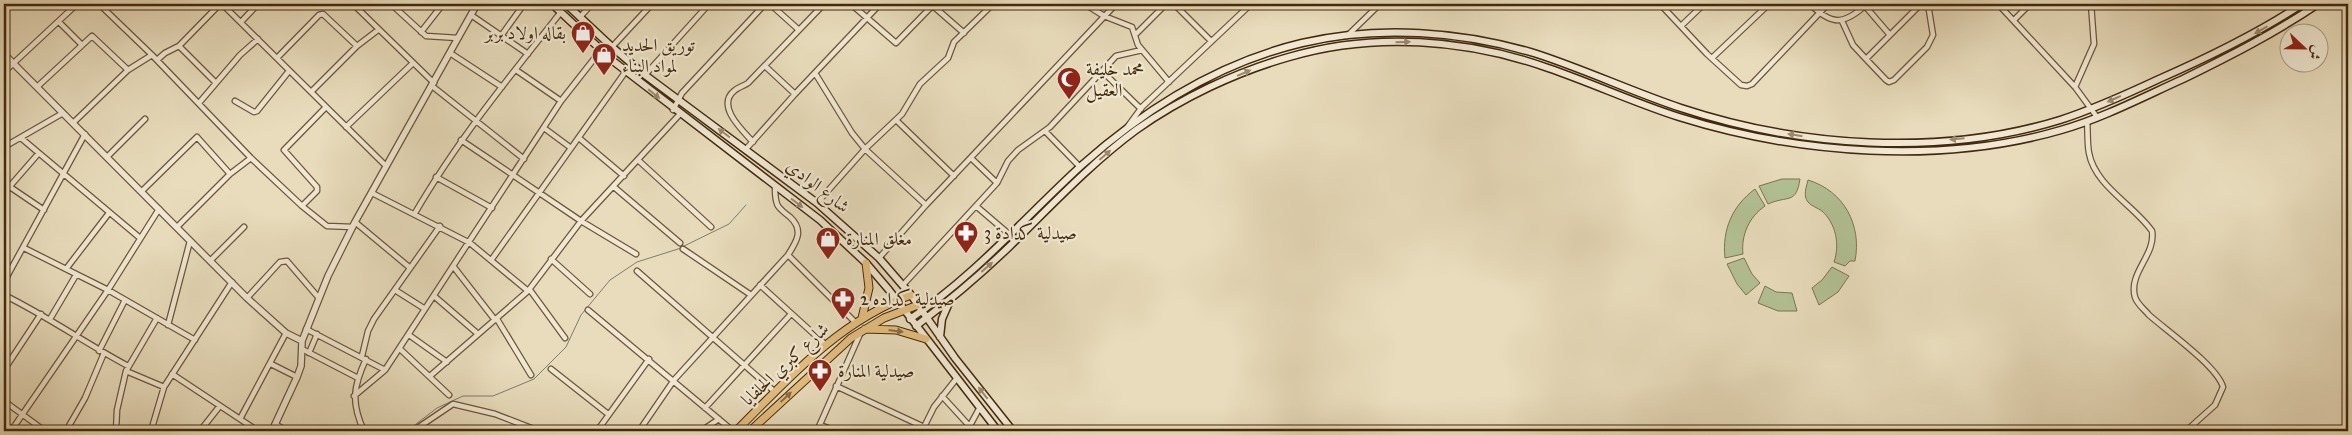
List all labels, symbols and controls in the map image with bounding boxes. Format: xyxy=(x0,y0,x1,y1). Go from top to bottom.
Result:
shop icon: بقاله اولاد بربر xyxy=(570,20,596,54)
place label: بقاله اولاد بربر xyxy=(483,22,566,44)
north arrow xyxy=(2280,22,2330,72)
one-way arrow xyxy=(2254,25,2267,34)
place label: توريق الحديد لمواد البناء xyxy=(622,34,695,77)
one-way arrow xyxy=(1395,38,1411,46)
shop icon: توريق الحديد لمواد البناء xyxy=(591,42,617,76)
text: ش xyxy=(2305,43,2326,62)
place label: محمد خليفة العقيل xyxy=(1086,58,1144,103)
mosque icon: محمد خليفة العقيل xyxy=(1056,66,1082,100)
one-way arrow xyxy=(1237,69,1252,77)
one-way arrow xyxy=(647,89,660,100)
one-way arrow xyxy=(2107,96,2121,104)
one-way arrow xyxy=(718,127,731,138)
one-way arrow xyxy=(1787,131,1803,139)
one-way arrow xyxy=(1949,135,1965,143)
one-way arrow xyxy=(1099,149,1111,161)
street label: شارع الوادي xyxy=(780,155,854,221)
one-way arrow xyxy=(790,198,803,209)
pharmacy icon: صيدلية كدادة 3 xyxy=(953,220,979,254)
place label: صيدلية كدادة 3 xyxy=(984,222,1077,244)
shop icon: مغلق المنارة xyxy=(815,226,841,260)
place label: مغلق المنارة xyxy=(846,228,912,250)
one-way arrow xyxy=(981,261,993,273)
pharmacy icon: صيدلية كداده 2 xyxy=(830,286,856,320)
place label: صيدلية كداده 2 xyxy=(860,288,954,310)
street label: شارع كبري الحلفايا xyxy=(737,318,836,413)
one-way arrow xyxy=(888,327,904,335)
pharmacy icon: صيدلية المنارة xyxy=(807,358,833,392)
place label: صيدلية المنارة xyxy=(838,360,914,382)
one-way arrow xyxy=(977,387,988,400)
one-way arrow xyxy=(779,392,791,404)

